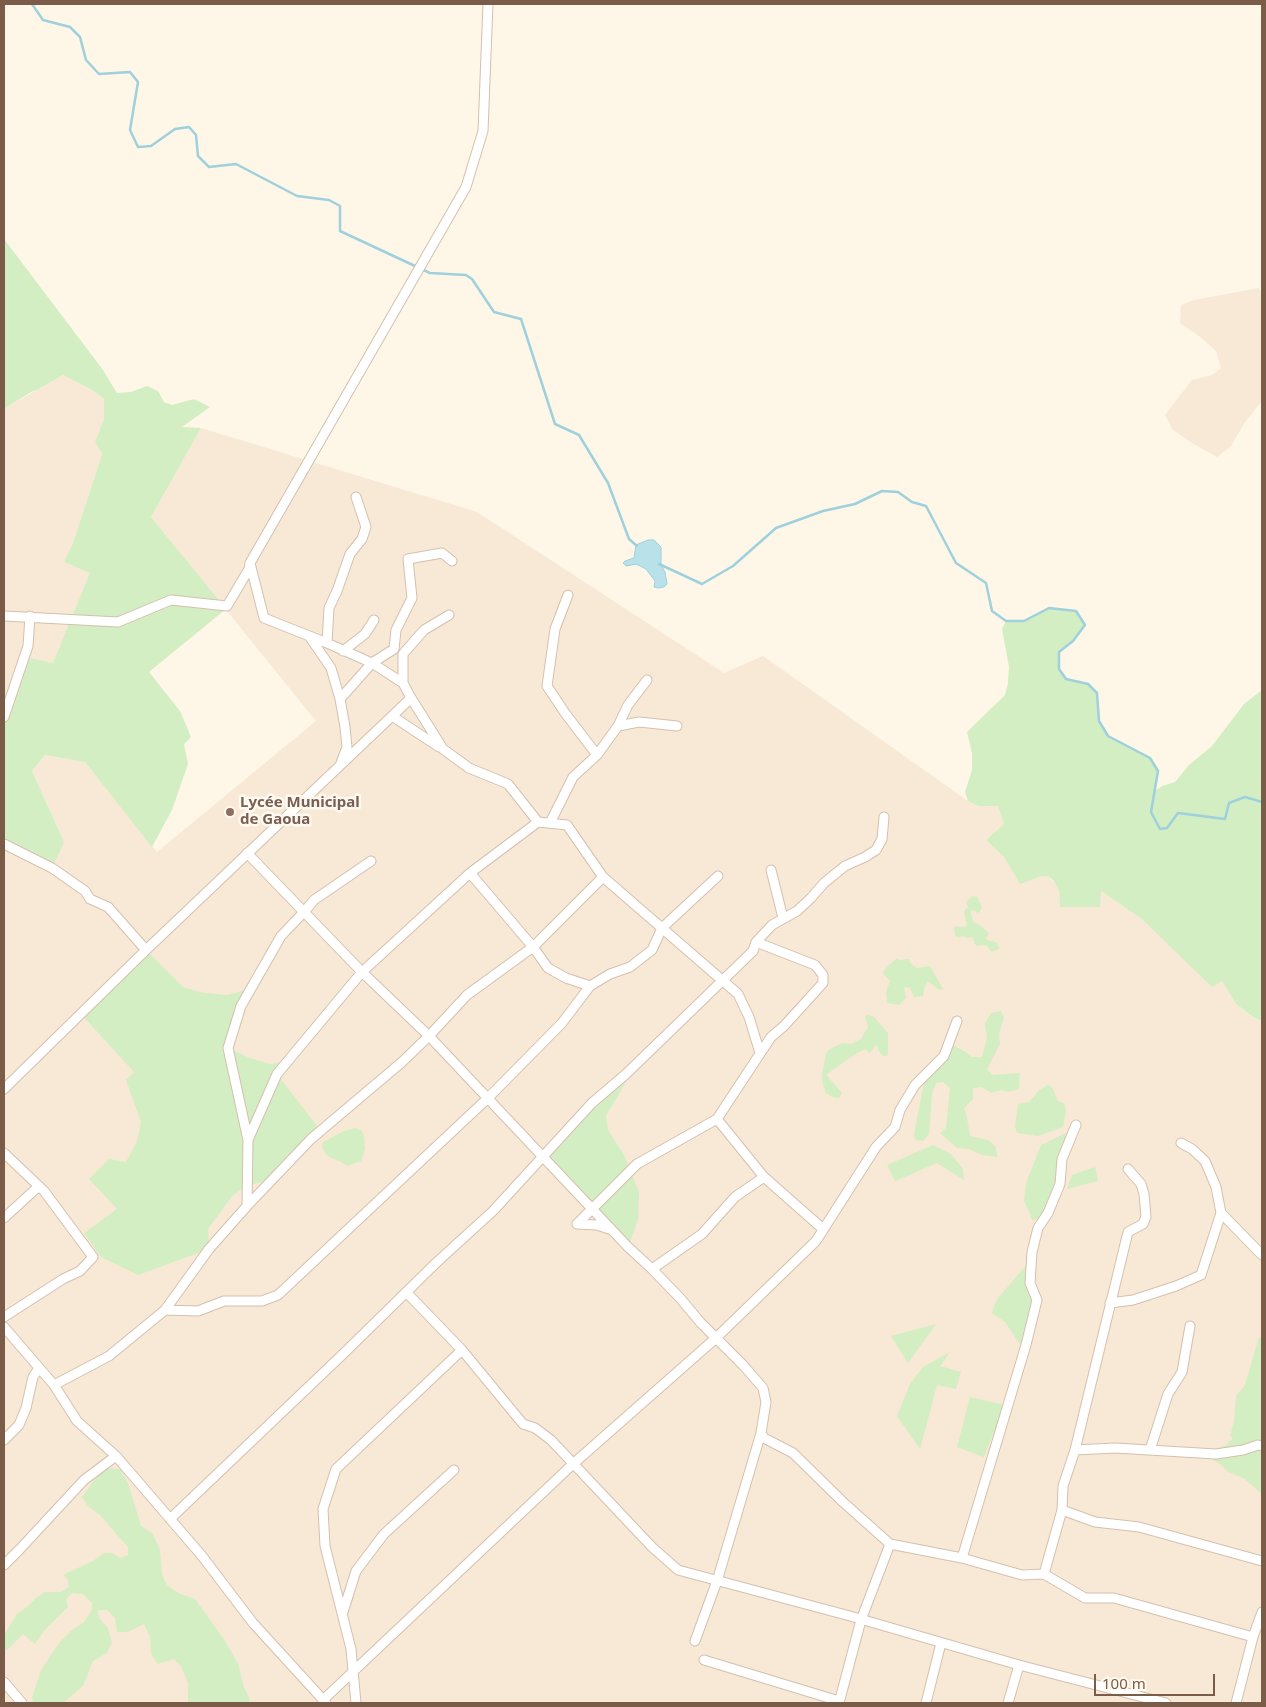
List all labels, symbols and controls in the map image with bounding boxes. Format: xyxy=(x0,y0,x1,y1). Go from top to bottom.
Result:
place label: Lycée Municipal de Gaoua xyxy=(240,794,360,829)
marker: Lycée Municipal de Gaoua xyxy=(224,806,236,818)
scale bar xyxy=(1096,1664,1217,1696)
text: 100 m xyxy=(1102,1673,1146,1693)

